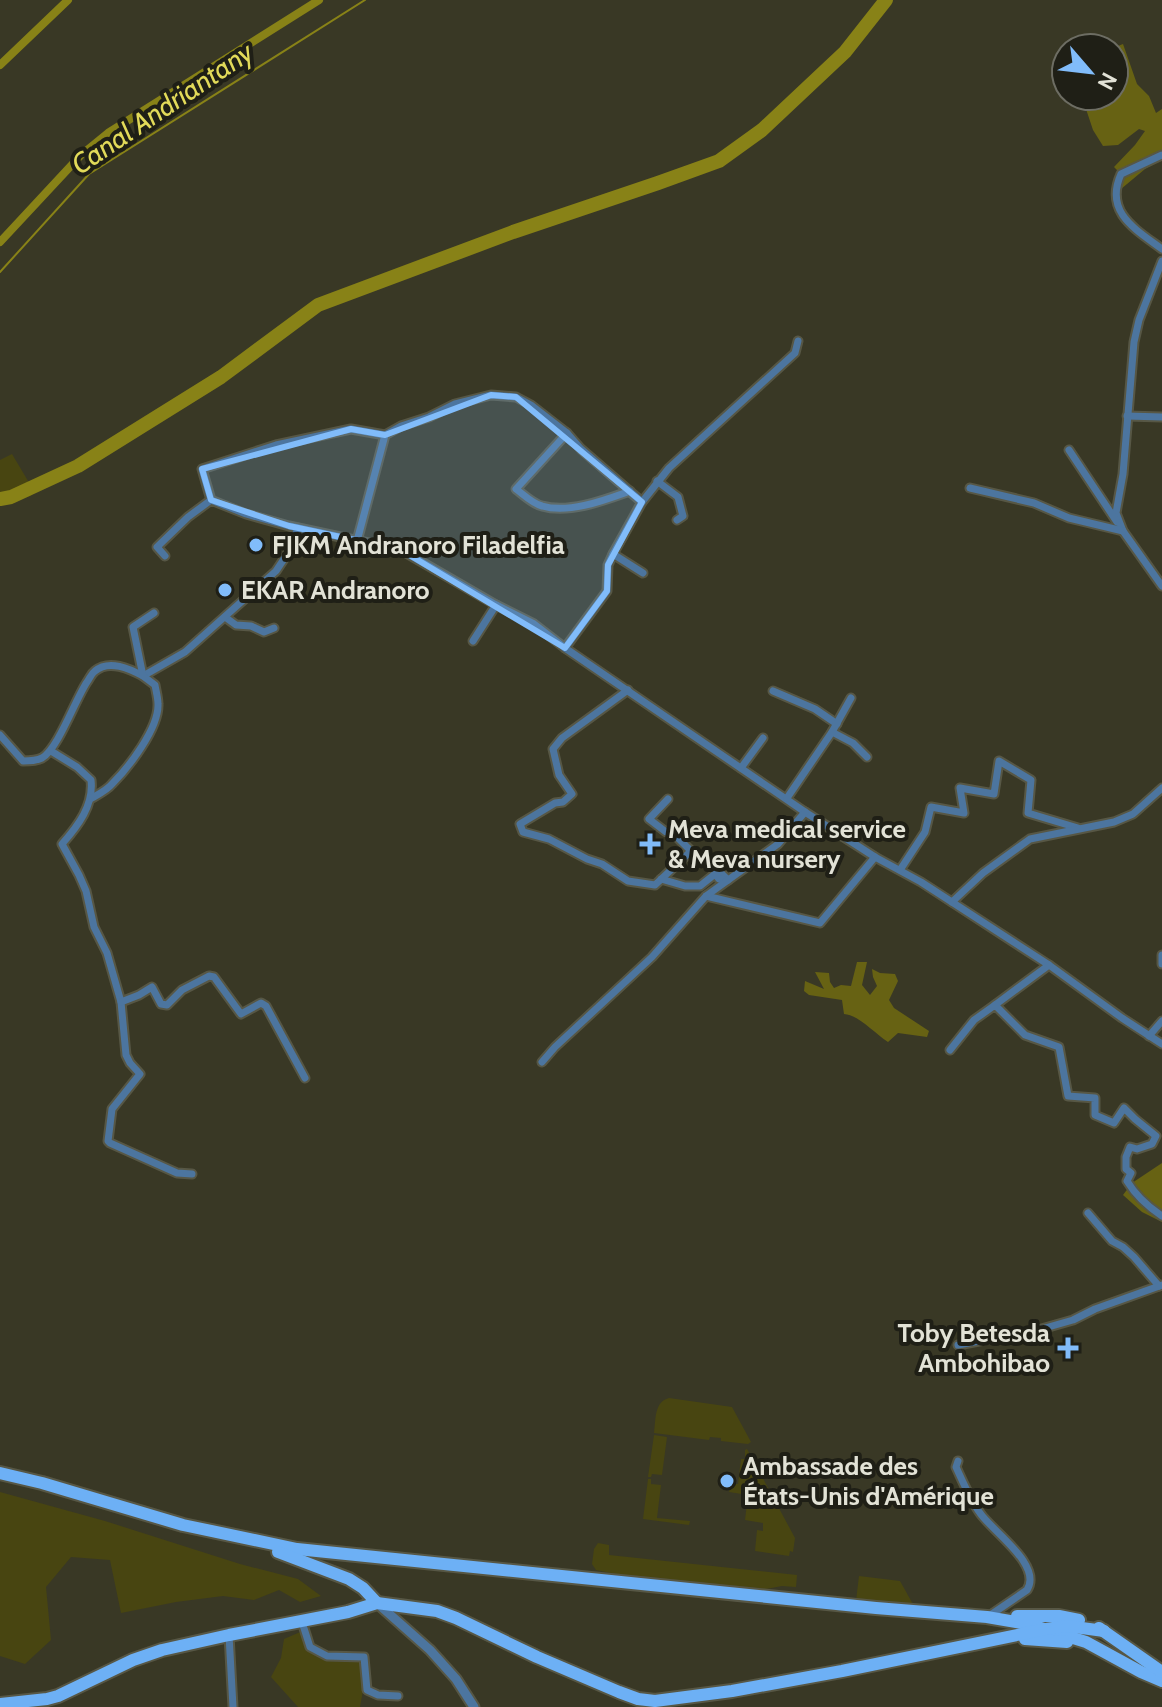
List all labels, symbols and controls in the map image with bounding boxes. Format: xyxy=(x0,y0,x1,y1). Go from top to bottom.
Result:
north arrow xyxy=(1050,32,1130,112)
water label: Canal Andriantany xyxy=(65,34,260,181)
text: N xyxy=(1092,68,1123,94)
place label: FJKM Andranoro Filadelfia xyxy=(272,529,565,561)
marker: FJKM Andranoro Filadelfia xyxy=(247,536,265,554)
place label: EKAR Andranoro xyxy=(241,574,430,606)
marker: EKAR Andranoro xyxy=(216,581,234,599)
place label: Meva medical service & Meva nursery xyxy=(668,813,906,875)
marker: Meva medical service & Meva nursery xyxy=(639,833,661,855)
place label: Toby Betesda Ambohibao xyxy=(898,1317,1050,1379)
marker: Toby Betesda Ambohibao xyxy=(1057,1337,1079,1359)
place label: Ambassade des États-Unis d'Amérique xyxy=(743,1450,994,1512)
marker: Ambassade des États-Unis d'Amérique xyxy=(718,1472,736,1490)

